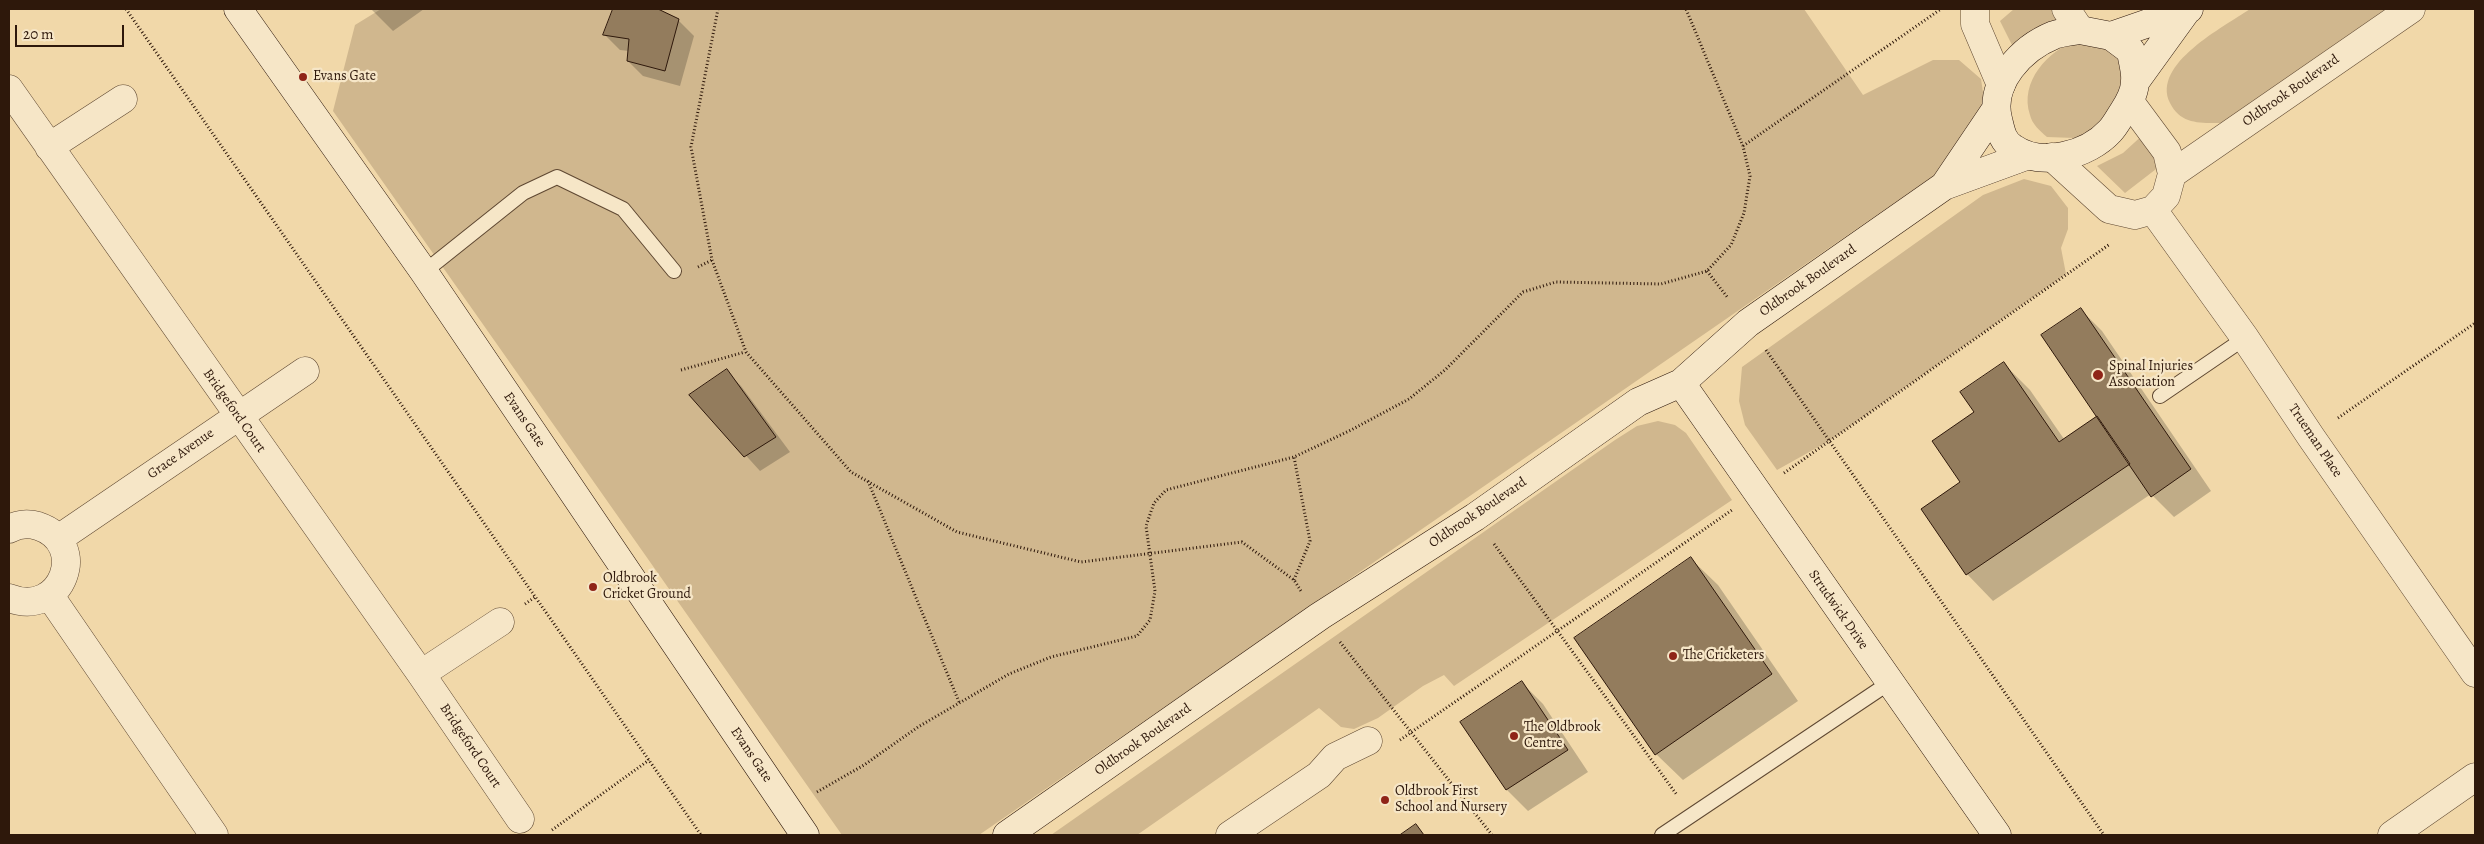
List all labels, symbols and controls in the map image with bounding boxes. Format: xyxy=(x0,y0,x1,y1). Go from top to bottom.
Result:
scale bar xyxy=(18,15,126,47)
text: 20 m xyxy=(23,24,54,44)
street label: Oldbrook Boulevard xyxy=(2239,51,2343,131)
place label: Evans Gate xyxy=(313,69,376,85)
marker: Evans Gate xyxy=(297,71,309,83)
street label: Oldbrook Boulevard xyxy=(1756,241,1860,321)
place label: Spinal Injuries Association xyxy=(2109,359,2193,392)
street label: Bridgeford Court xyxy=(199,366,269,456)
marker: Spinal Injuries Association xyxy=(2091,368,2105,382)
street label: Evans Gate xyxy=(499,389,549,451)
street label: Trueman Place xyxy=(2284,401,2346,481)
street label: Grace Avenue xyxy=(145,425,217,483)
street label: Oldbrook Boulevard xyxy=(1426,474,1530,552)
street label: Strudwick Drive xyxy=(1804,567,1872,653)
place label: Oldbrook Cricket Ground xyxy=(603,571,691,604)
marker: Oldbrook Cricket Ground xyxy=(587,581,599,593)
place label: The Cricketers xyxy=(1683,648,1764,664)
marker: The Cricketers xyxy=(1667,650,1679,662)
street label: Oldbrook Boulevard xyxy=(1091,700,1195,780)
street label: Bridgeford Court xyxy=(436,701,504,791)
place label: The Oldbrook Centre xyxy=(1524,720,1601,752)
street label: Evans Gate xyxy=(726,724,776,786)
marker: The Oldbrook Centre xyxy=(1508,730,1520,742)
place label: Oldbrook First School and Nursery xyxy=(1395,784,1507,816)
marker: Oldbrook First School and Nursery xyxy=(1379,794,1391,806)

